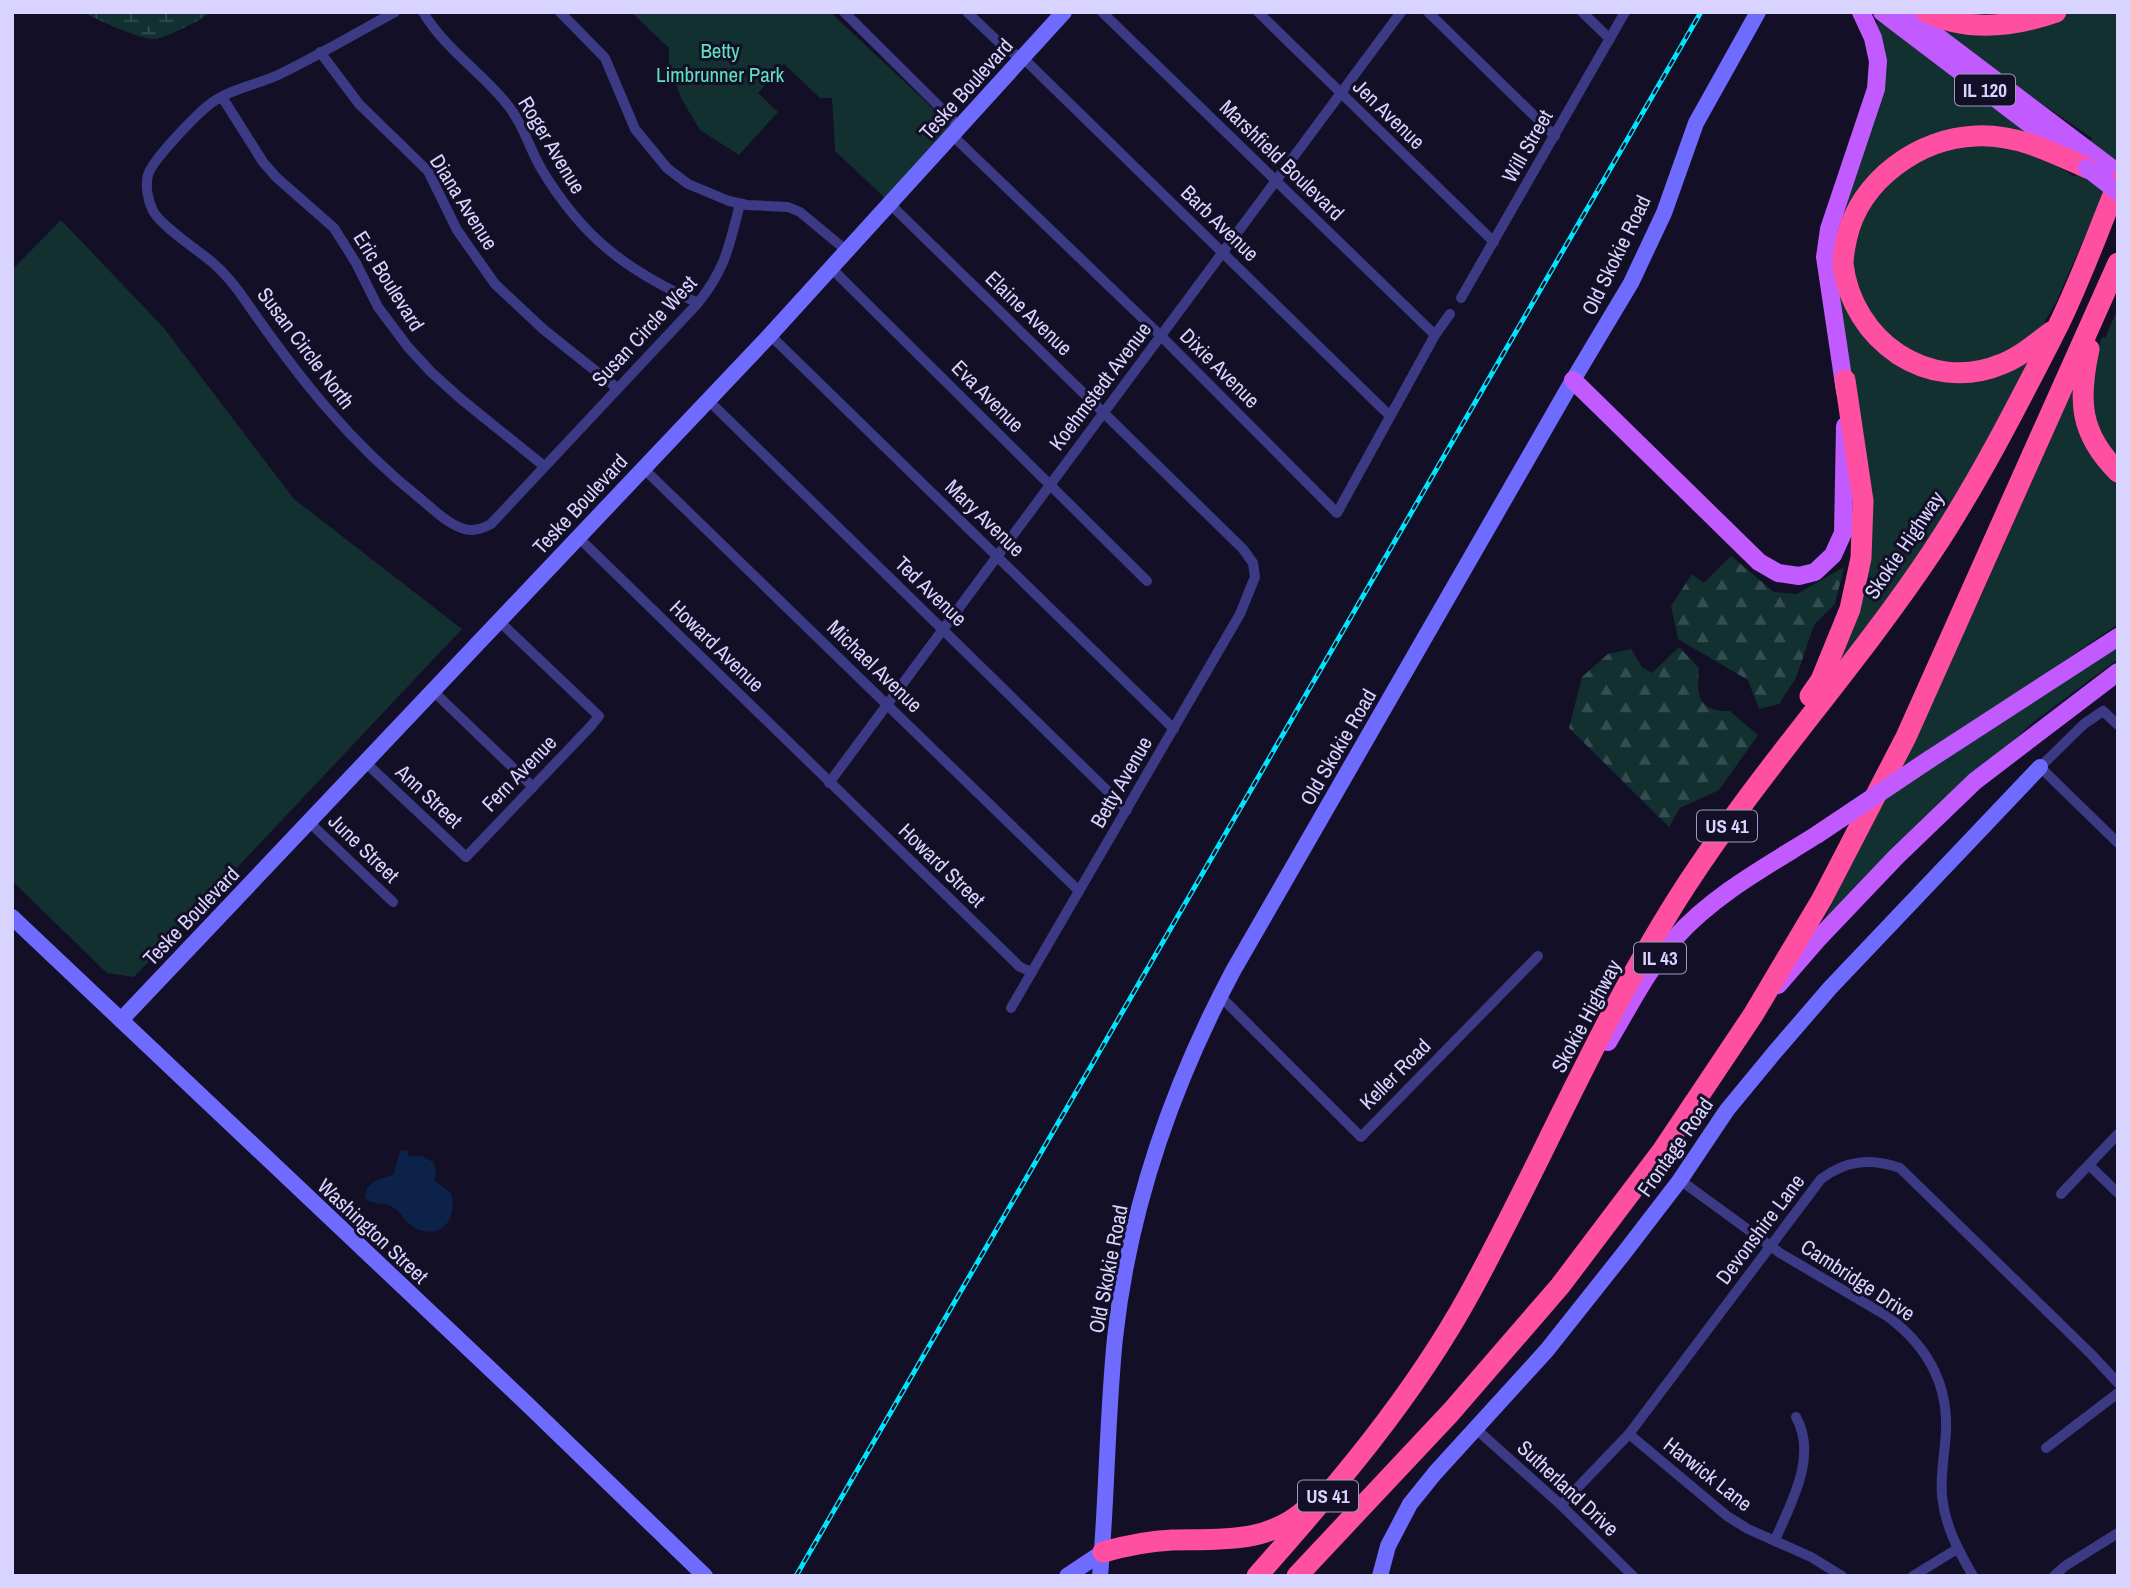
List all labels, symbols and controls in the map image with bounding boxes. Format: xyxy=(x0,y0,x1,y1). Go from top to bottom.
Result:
street label: Teske Boulevard xyxy=(913,32,1019,146)
park label: Betty Limbrunner Park xyxy=(656,36,785,89)
street label: Jen Avenue xyxy=(1347,72,1431,156)
road number: IL 120 xyxy=(1955,74,2015,106)
street label: Roger Avenue xyxy=(512,91,592,199)
street label: Marshfield Boulevard xyxy=(1213,93,1351,227)
street label: Will Street xyxy=(1495,104,1560,188)
street label: Diana Avenue xyxy=(423,149,505,255)
street label: Barb Avenue xyxy=(1175,178,1265,268)
street label: Old Skokie Road xyxy=(1574,190,1658,320)
street label: Eric Boulevard xyxy=(347,225,431,337)
street label: Elaine Avenue xyxy=(979,264,1079,362)
street label: Susan Circle West xyxy=(585,269,703,393)
street label: Susan Circle North xyxy=(251,281,361,415)
street label: Koehmstedt Avenue xyxy=(1042,316,1158,456)
street label: Dixie Avenue xyxy=(1174,322,1266,414)
street label: Eva Avenue xyxy=(945,353,1031,439)
street label: Teske Boulevard xyxy=(526,448,634,560)
street label: Mary Avenue xyxy=(939,473,1031,563)
street label: Skokie Highway xyxy=(1857,485,1951,605)
street label: Ted Avenue xyxy=(889,549,973,633)
street label: Howard Avenue xyxy=(663,593,771,699)
street label: Michael Avenue xyxy=(821,613,929,719)
street label: Old Skokie Road xyxy=(1293,683,1383,811)
street label: Fern Avenue xyxy=(475,728,563,818)
street label: Betty Avenue xyxy=(1083,731,1159,833)
street label: Ann Street xyxy=(389,757,469,834)
street label: June Street xyxy=(322,807,406,889)
road number: US 41 xyxy=(1697,810,1757,842)
street label: Howard Street xyxy=(892,816,992,914)
street label: Teske Boulevard xyxy=(136,860,246,972)
road number: IL 43 xyxy=(1634,942,1686,974)
street label: Skokie Highway xyxy=(1544,954,1628,1078)
street label: Keller Road xyxy=(1353,1032,1437,1116)
street label: Frontage Road xyxy=(1630,1092,1720,1202)
street label: Devonshire Lane xyxy=(1709,1168,1811,1290)
street label: Washington Street xyxy=(311,1172,435,1290)
street label: Old Skokie Road xyxy=(1081,1202,1135,1336)
street label: Cambridge Drive xyxy=(1795,1232,1921,1328)
street label: Harwick Lane xyxy=(1658,1430,1758,1518)
street label: Sutherland Drive xyxy=(1511,1433,1625,1543)
road number: US 41 xyxy=(1298,1480,1358,1512)

